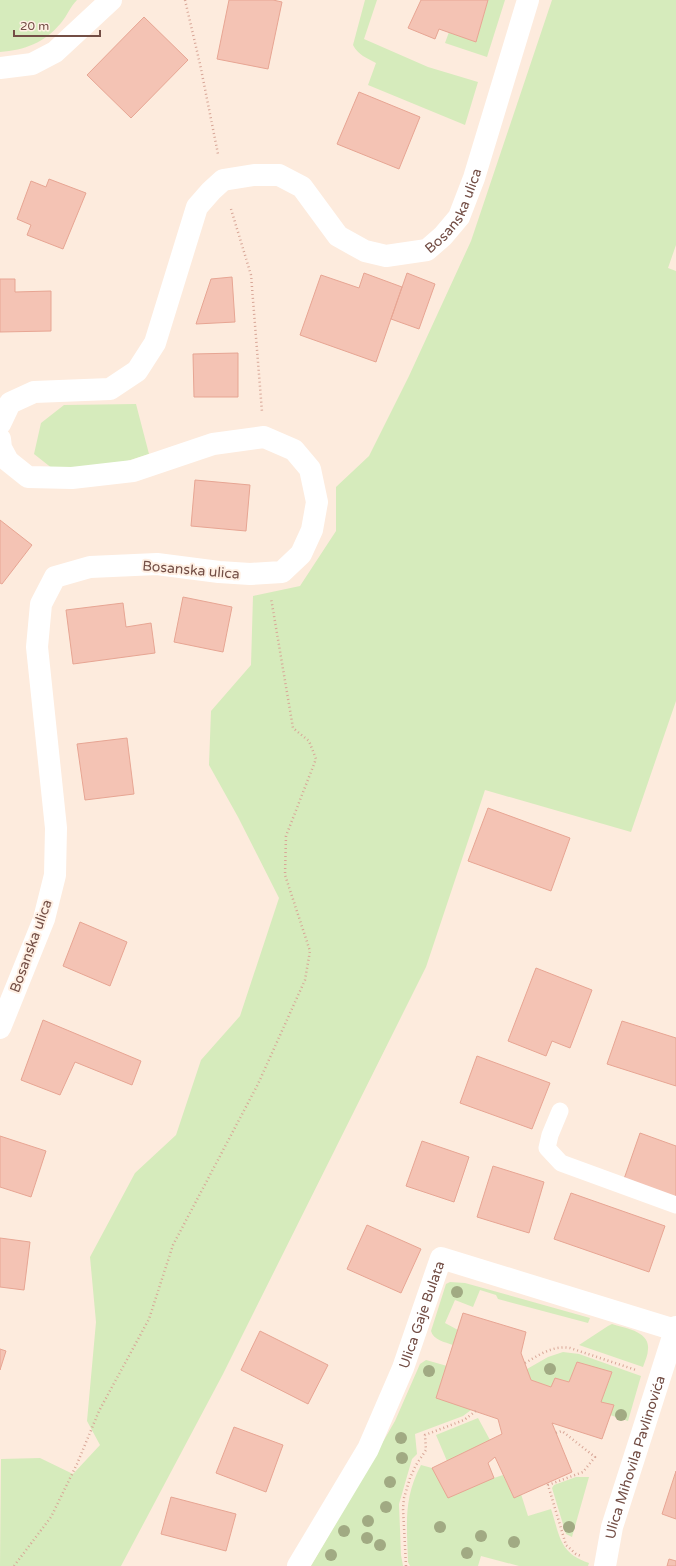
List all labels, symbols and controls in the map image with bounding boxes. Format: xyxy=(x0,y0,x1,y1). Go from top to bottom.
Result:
scale bar xyxy=(14,12,100,38)
text: 20 m xyxy=(20,19,49,33)
street label: Bosanska ulica xyxy=(421,166,485,257)
street label: Bosanska ulica xyxy=(142,557,240,583)
street label: Bosanska ulica xyxy=(6,897,56,995)
street label: Ulica Gaje Bulata xyxy=(395,1259,448,1371)
street label: Ulica Mihovila Pavlinovića xyxy=(602,1373,668,1540)

